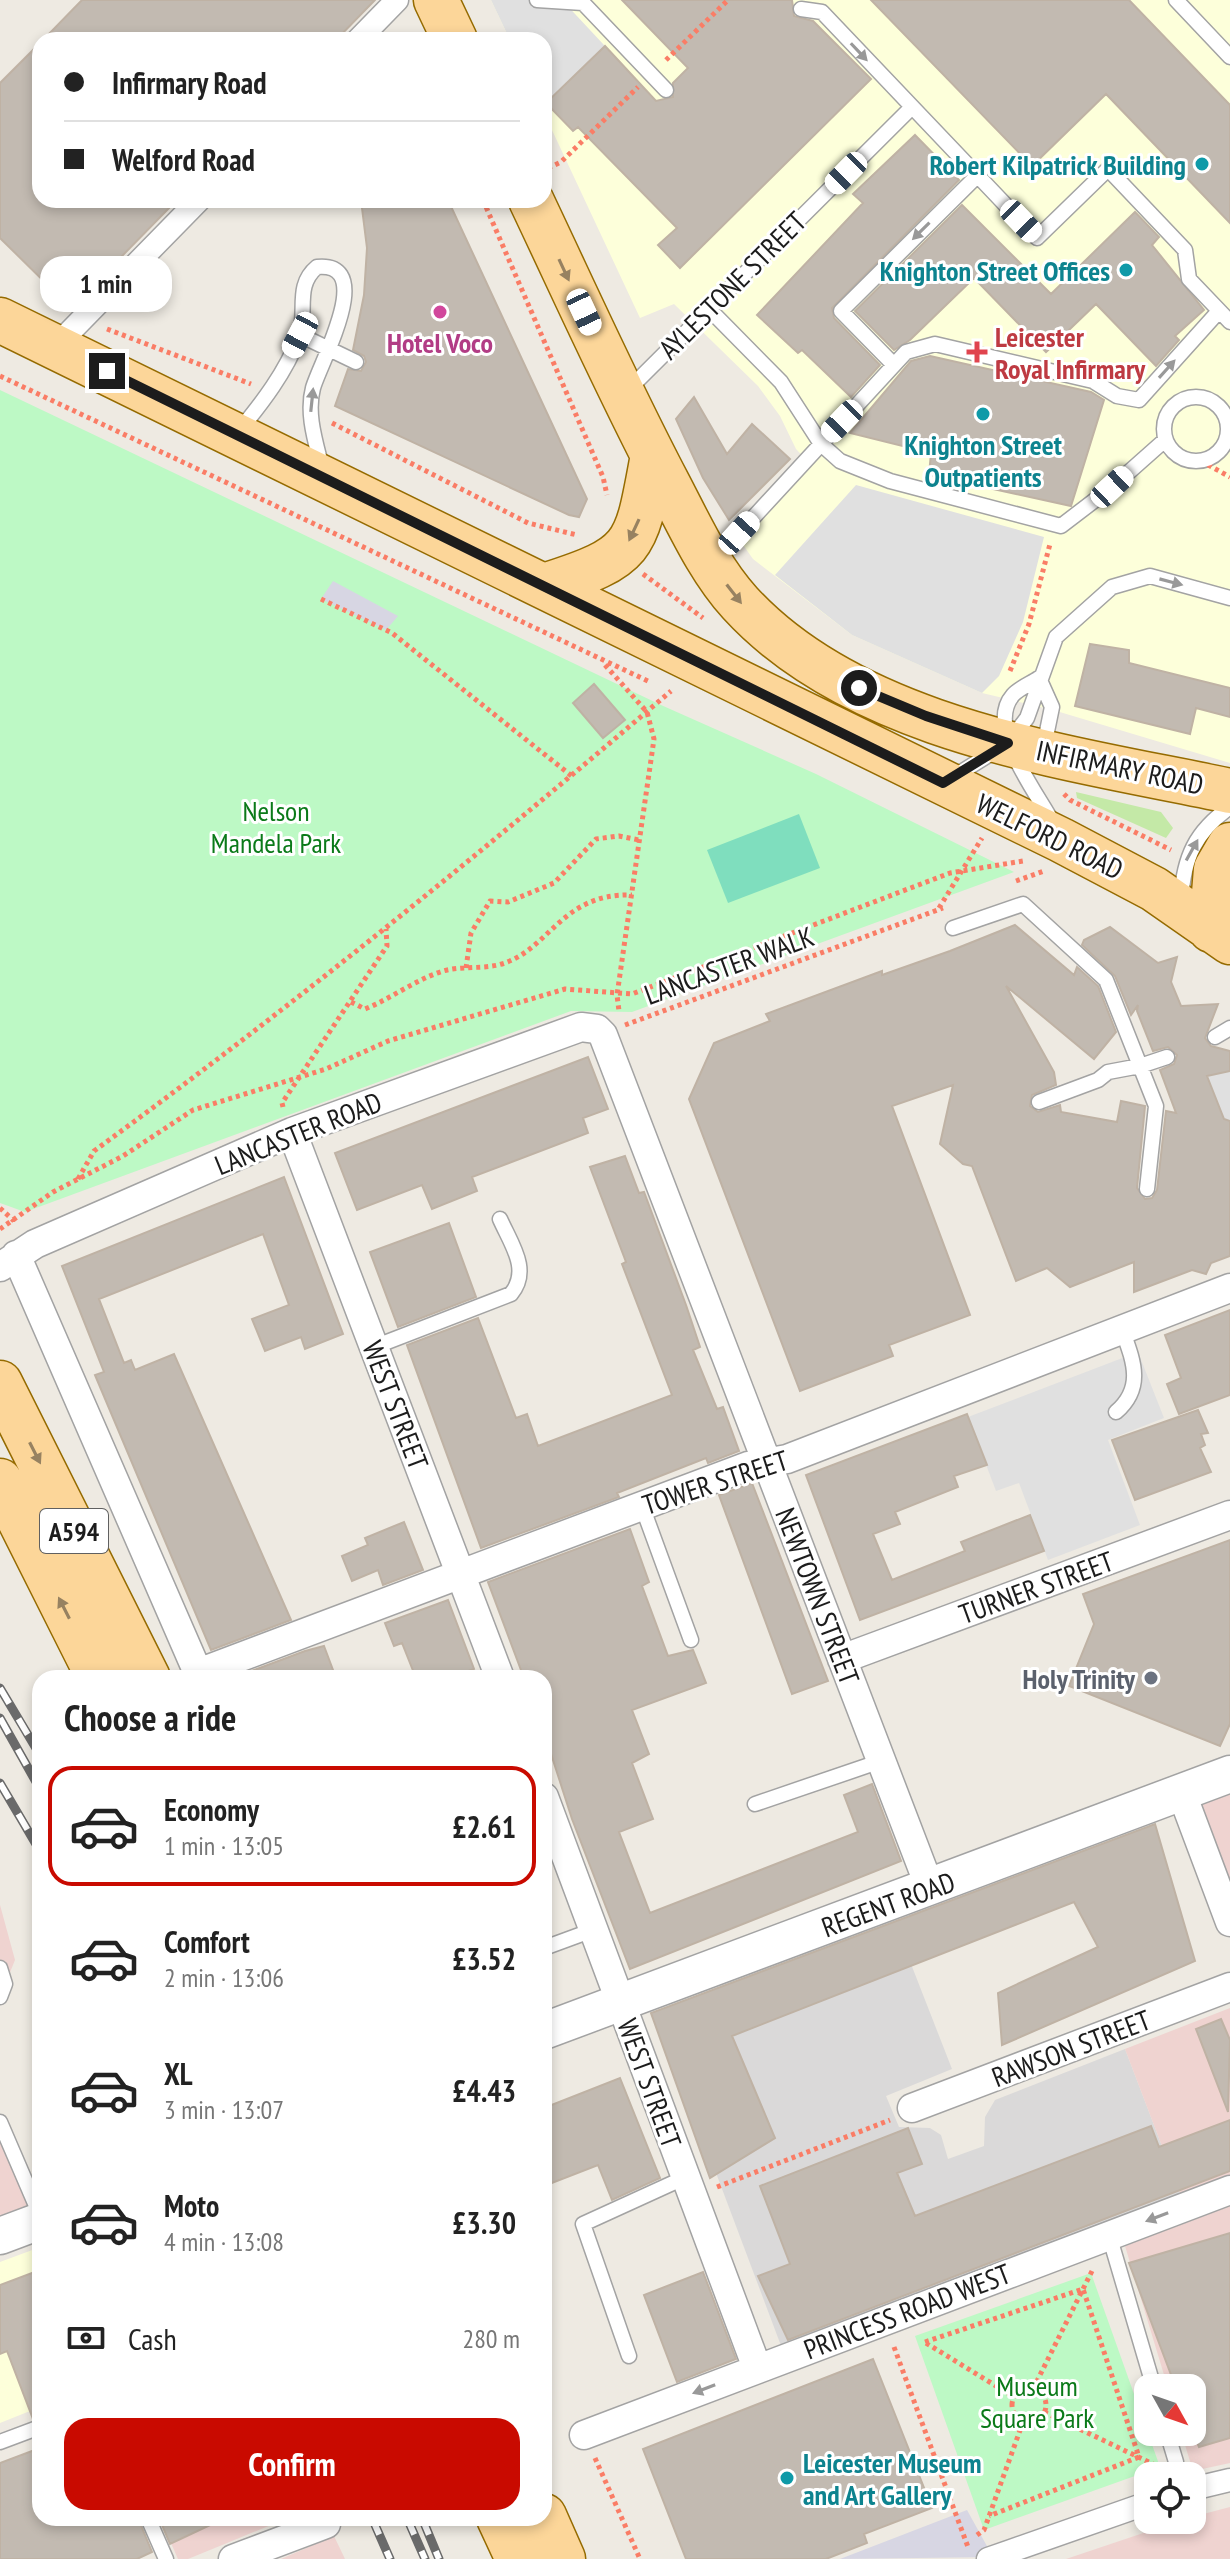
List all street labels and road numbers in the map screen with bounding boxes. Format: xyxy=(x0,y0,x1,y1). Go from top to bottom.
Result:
street label: AYLESTONE STREET xyxy=(650,203,814,367)
street label: INFIRMARY ROAD xyxy=(1033,731,1207,803)
street label: WELFORD ROAD xyxy=(970,785,1130,887)
street label: LANCASTER WALK xyxy=(639,917,819,1013)
street label: LANCASTER ROAD xyxy=(209,1083,387,1183)
street label: WEST STREET xyxy=(355,1335,438,1475)
street label: TOWER STREET xyxy=(637,1441,793,1523)
street label: NEWTOWN STREET xyxy=(767,1502,869,1690)
road number: A594 xyxy=(40,1509,108,1553)
street label: TURNER STREET xyxy=(954,1542,1119,1632)
street label: REGENT ROAD xyxy=(816,1863,960,1945)
street label: RAWSON STREET xyxy=(986,2001,1156,2095)
street label: WEST STREET xyxy=(610,2013,691,2153)
street label: PRINCESS ROAD WEST xyxy=(798,2254,1016,2367)

